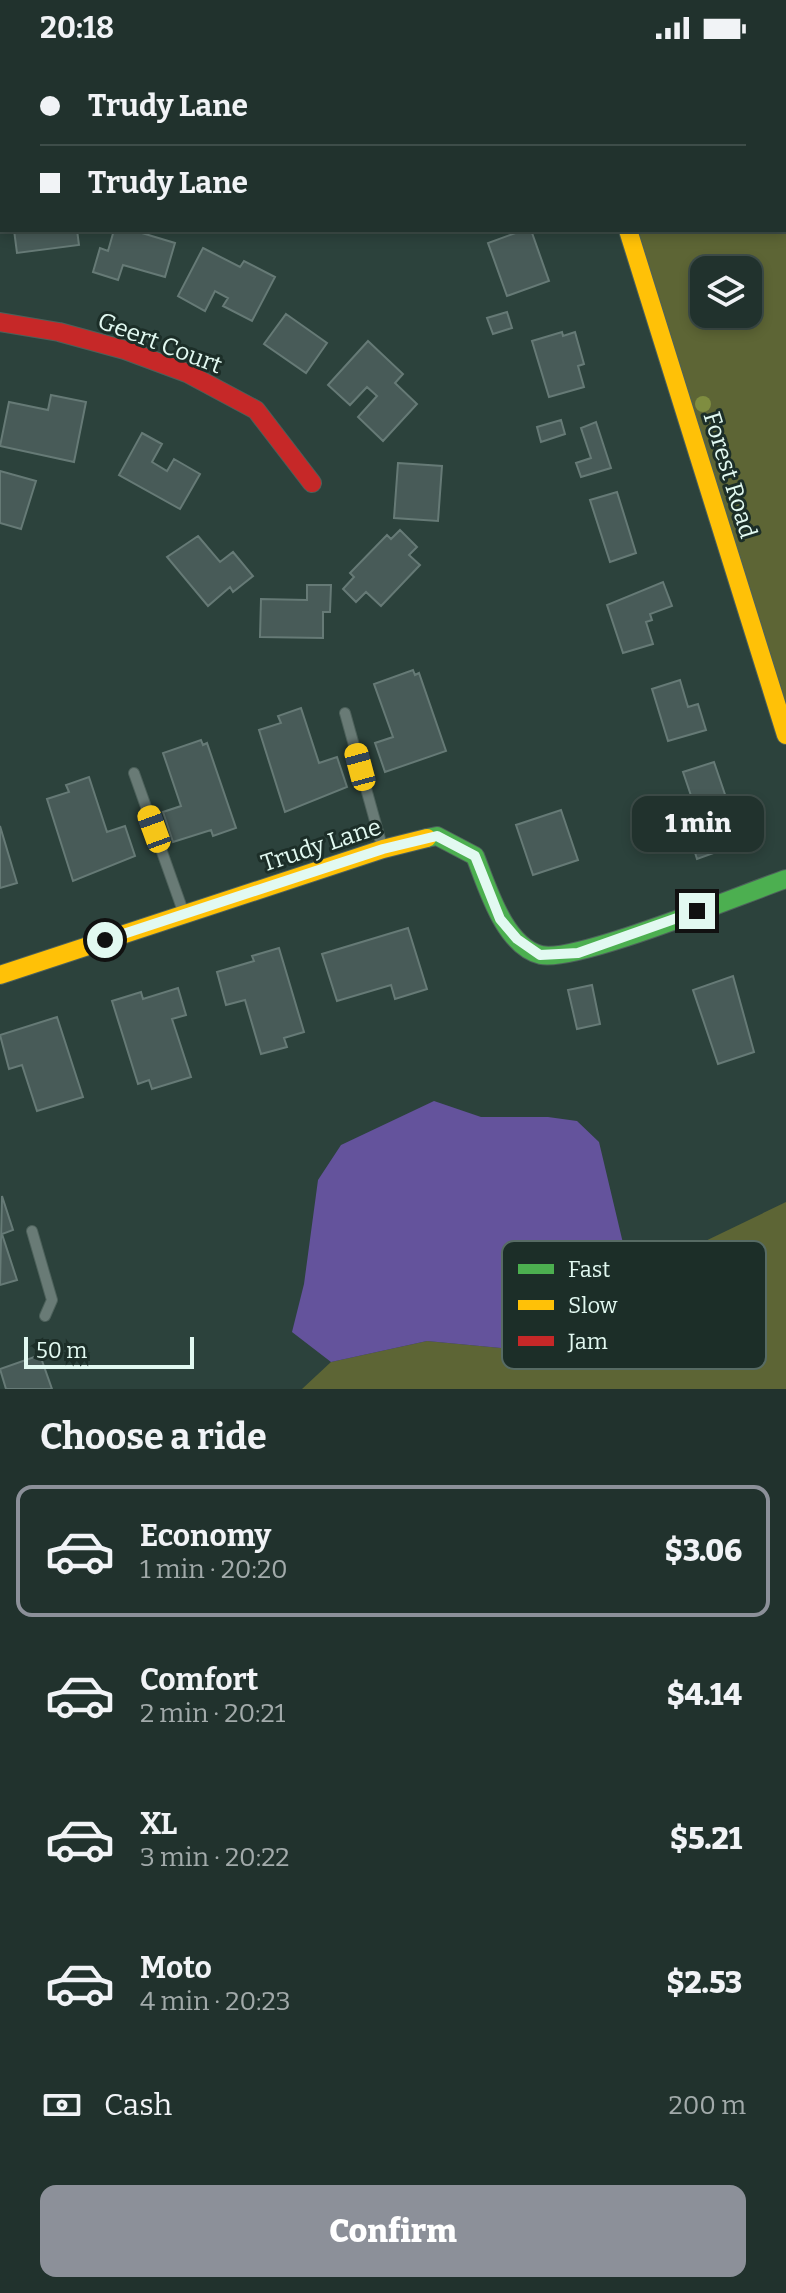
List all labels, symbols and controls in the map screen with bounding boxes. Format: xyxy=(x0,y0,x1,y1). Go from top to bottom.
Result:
text: 20:18 xyxy=(40,10,114,46)
text: Trudy Lane xyxy=(88,88,248,124)
text: Trudy Lane xyxy=(88,165,248,201)
map controls xyxy=(690,256,762,328)
button: layers xyxy=(690,256,762,328)
street label: Geert Court xyxy=(94,306,226,380)
street label: Forest Road xyxy=(697,408,763,542)
car xyxy=(342,741,378,793)
callout: 1 min xyxy=(631,795,763,851)
car xyxy=(135,802,173,856)
text: 1 min xyxy=(665,808,731,839)
street label: Trudy Lane xyxy=(257,812,385,878)
route end xyxy=(679,893,715,929)
route start xyxy=(87,922,123,958)
legend xyxy=(502,1241,766,1369)
text: Fast xyxy=(568,1256,610,1283)
text: Slow xyxy=(568,1292,618,1319)
text: Jam xyxy=(567,1328,608,1355)
scale bar xyxy=(24,1333,194,1369)
text: 50 m xyxy=(36,1337,87,1364)
text: Choose a ride xyxy=(40,1415,267,1459)
icon: car xyxy=(44,1515,116,1587)
text: Economy xyxy=(140,1518,271,1554)
text: $3.06 xyxy=(665,1533,742,1569)
text: 1 min · 20:20 xyxy=(140,1554,288,1585)
icon: car xyxy=(44,1659,116,1731)
text: Comfort xyxy=(140,1662,258,1698)
text: $4.14 xyxy=(667,1677,742,1713)
text: 2 min · 20:21 xyxy=(140,1698,285,1729)
icon: car xyxy=(44,1803,116,1875)
text: XL xyxy=(140,1806,177,1842)
text: $5.21 xyxy=(670,1821,742,1857)
text: 3 min · 20:22 xyxy=(140,1842,290,1873)
icon: car xyxy=(44,1947,116,2019)
text: Moto xyxy=(140,1950,212,1986)
text: $2.53 xyxy=(667,1965,742,2001)
text: 4 min · 20:23 xyxy=(140,1986,291,2017)
icon: cash xyxy=(40,2083,84,2127)
text: Cash xyxy=(104,2087,172,2123)
text: 200 m xyxy=(669,2090,746,2121)
button: Confirm xyxy=(40,2185,746,2277)

